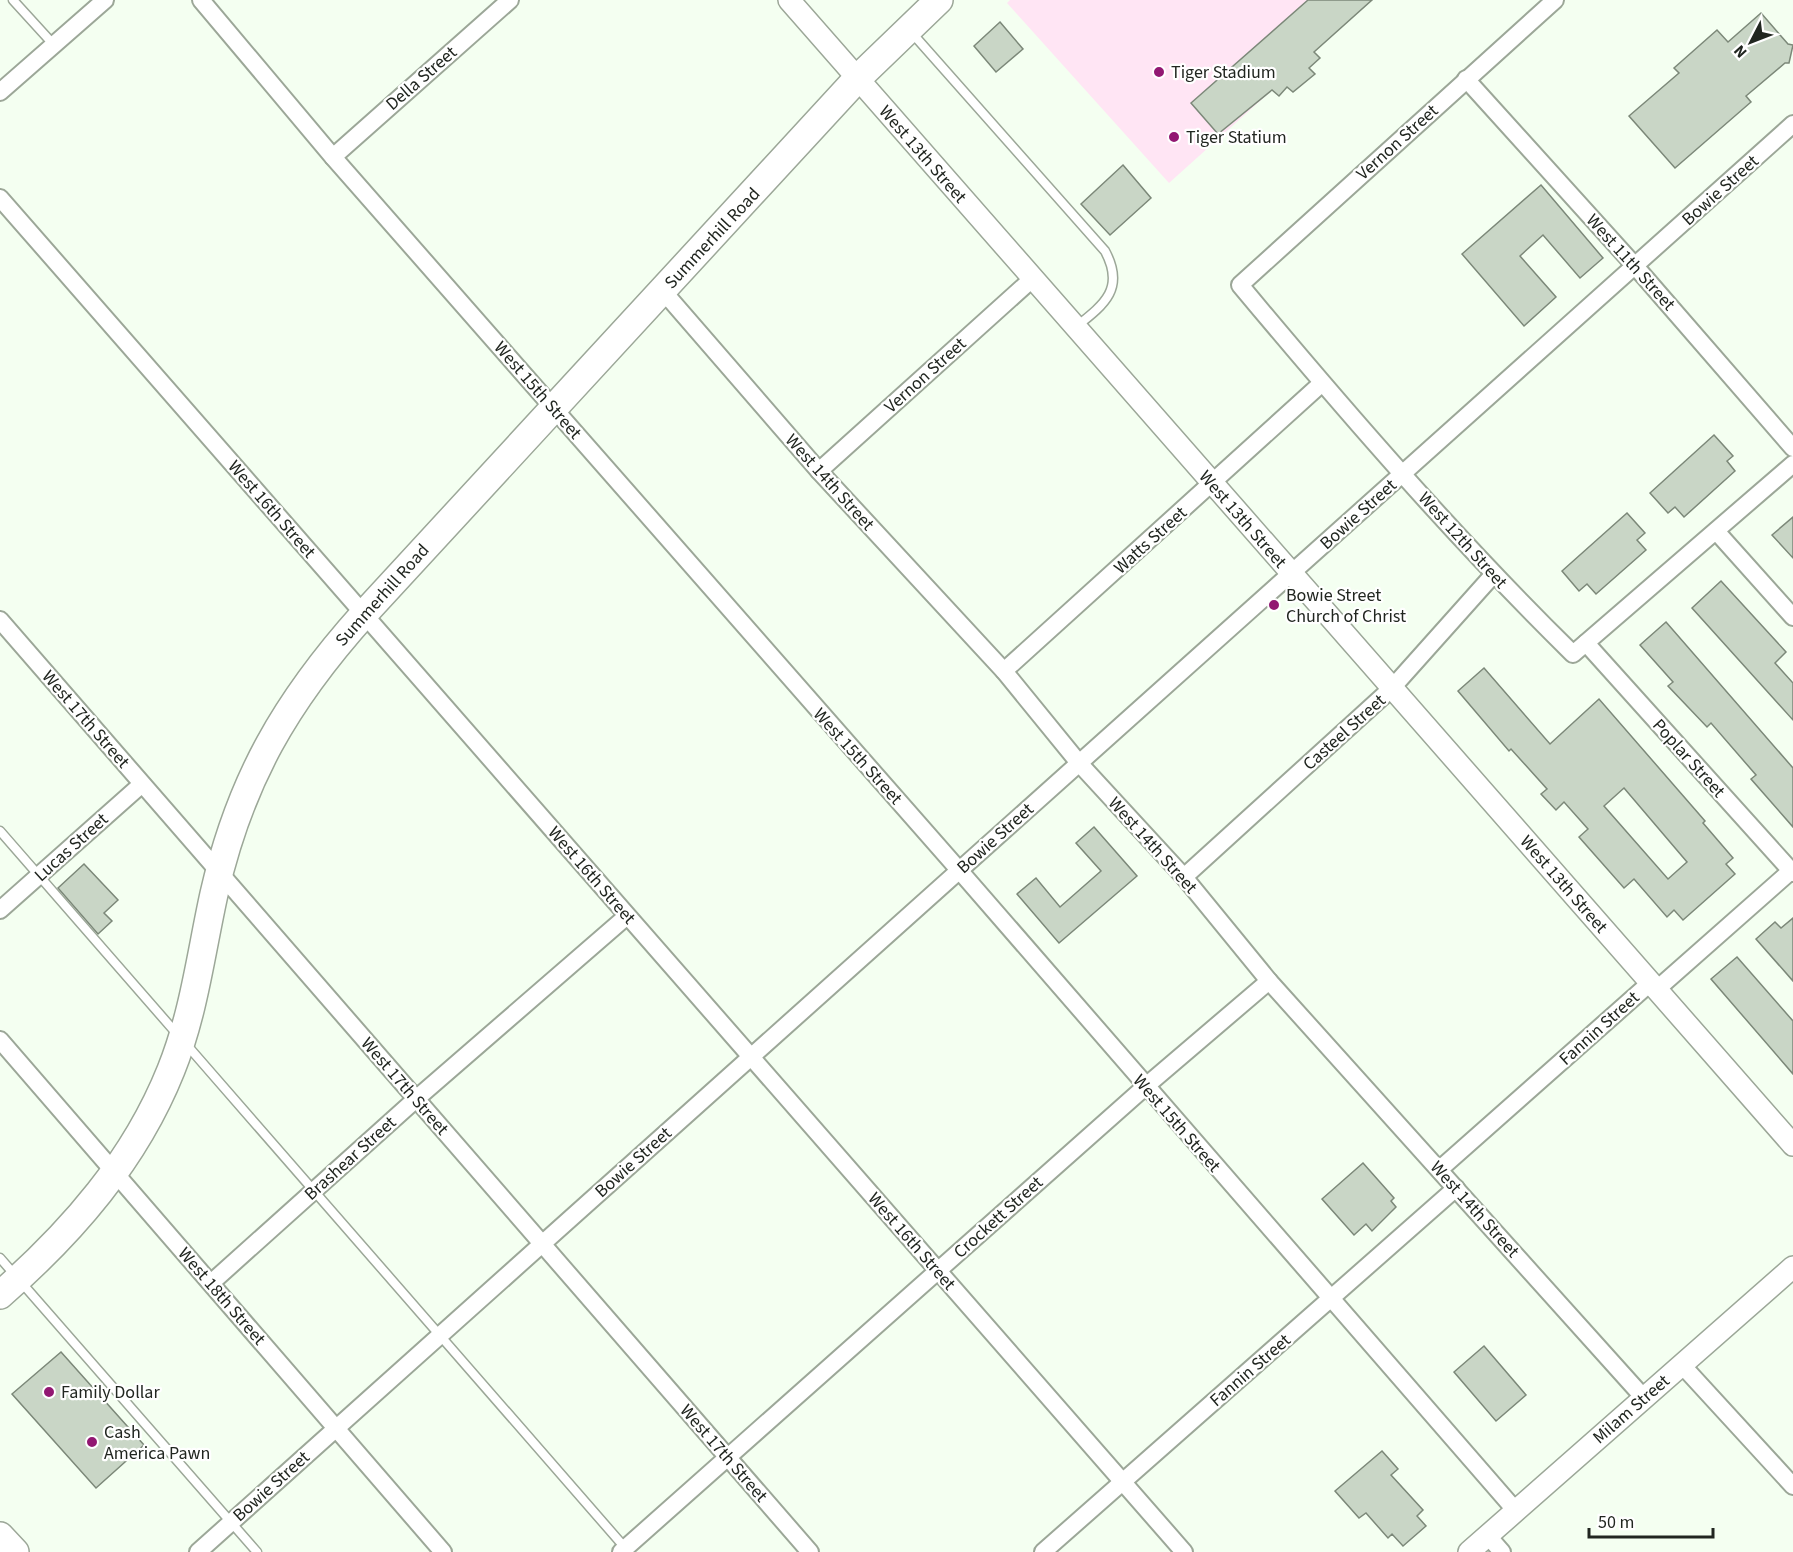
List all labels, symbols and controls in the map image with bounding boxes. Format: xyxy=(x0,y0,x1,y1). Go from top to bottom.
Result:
north arrow xyxy=(1721,12,1781,72)
street label: Della Street xyxy=(380,40,462,116)
text: N xyxy=(1729,40,1752,63)
place label: Tiger Stadium xyxy=(1171,60,1276,85)
marker: Tiger Stadium xyxy=(1152,65,1166,79)
street label: Vernon Street xyxy=(1351,99,1444,186)
street label: West 13th Street xyxy=(873,100,972,209)
place label: Tiger Statium xyxy=(1186,125,1287,150)
marker: Tiger Statium xyxy=(1167,130,1181,144)
street label: Bowie Street xyxy=(1677,149,1764,232)
street label: Summerhill Road xyxy=(659,182,766,294)
street label: West 11th Street xyxy=(1580,208,1681,316)
street label: Vernon Street xyxy=(879,332,972,419)
street label: West 15th Street xyxy=(488,336,587,445)
street label: West 14th Street xyxy=(779,428,880,536)
street label: West 16th Street xyxy=(222,455,321,564)
street label: West 13th Street xyxy=(1193,465,1292,574)
street label: Bowie Street xyxy=(1315,473,1402,556)
street label: West 12th Street xyxy=(1412,486,1513,594)
street label: Watts Street xyxy=(1108,501,1192,580)
street label: Summerhill Road xyxy=(330,539,435,652)
place label: Bowie Street Church of Christ xyxy=(1286,583,1406,629)
marker: Bowie Street Church of Christ xyxy=(1267,598,1281,612)
street label: West 17th Street xyxy=(36,665,135,774)
street label: Casteel Street xyxy=(1298,688,1391,776)
street label: West 15th Street xyxy=(807,702,908,810)
street label: Poplar Street xyxy=(1647,714,1731,803)
street label: West 14th Street xyxy=(1102,791,1203,899)
street label: Bowie Street xyxy=(952,797,1039,880)
street label: Lucas Street xyxy=(29,807,114,887)
street label: West 16th Street xyxy=(542,821,641,930)
street label: West 13th Street xyxy=(1514,830,1613,939)
street label: Fannin Street xyxy=(1554,986,1645,1071)
street label: West 17th Street xyxy=(355,1032,454,1141)
street label: West 15th Street xyxy=(1127,1069,1226,1178)
street label: Brashear Street xyxy=(299,1110,402,1206)
street label: Bowie Street xyxy=(590,1121,677,1204)
street label: West 14th Street xyxy=(1424,1155,1525,1263)
street label: Crockett Street xyxy=(948,1171,1048,1264)
street label: West 16th Street xyxy=(862,1187,961,1296)
street label: West 18th Street xyxy=(172,1242,271,1351)
street label: Fannin Street xyxy=(1204,1328,1296,1413)
street label: Milam Street xyxy=(1587,1369,1675,1450)
place label: Family Dollar xyxy=(61,1380,160,1405)
marker: Family Dollar xyxy=(42,1385,56,1399)
street label: West 17th Street xyxy=(674,1399,773,1508)
place label: Cash America Pawn xyxy=(104,1420,210,1466)
marker: Cash America Pawn xyxy=(85,1435,99,1449)
street label: Bowie Street xyxy=(228,1445,315,1528)
scale bar xyxy=(1589,1501,1714,1539)
text: 50 m xyxy=(1598,1510,1634,1535)

